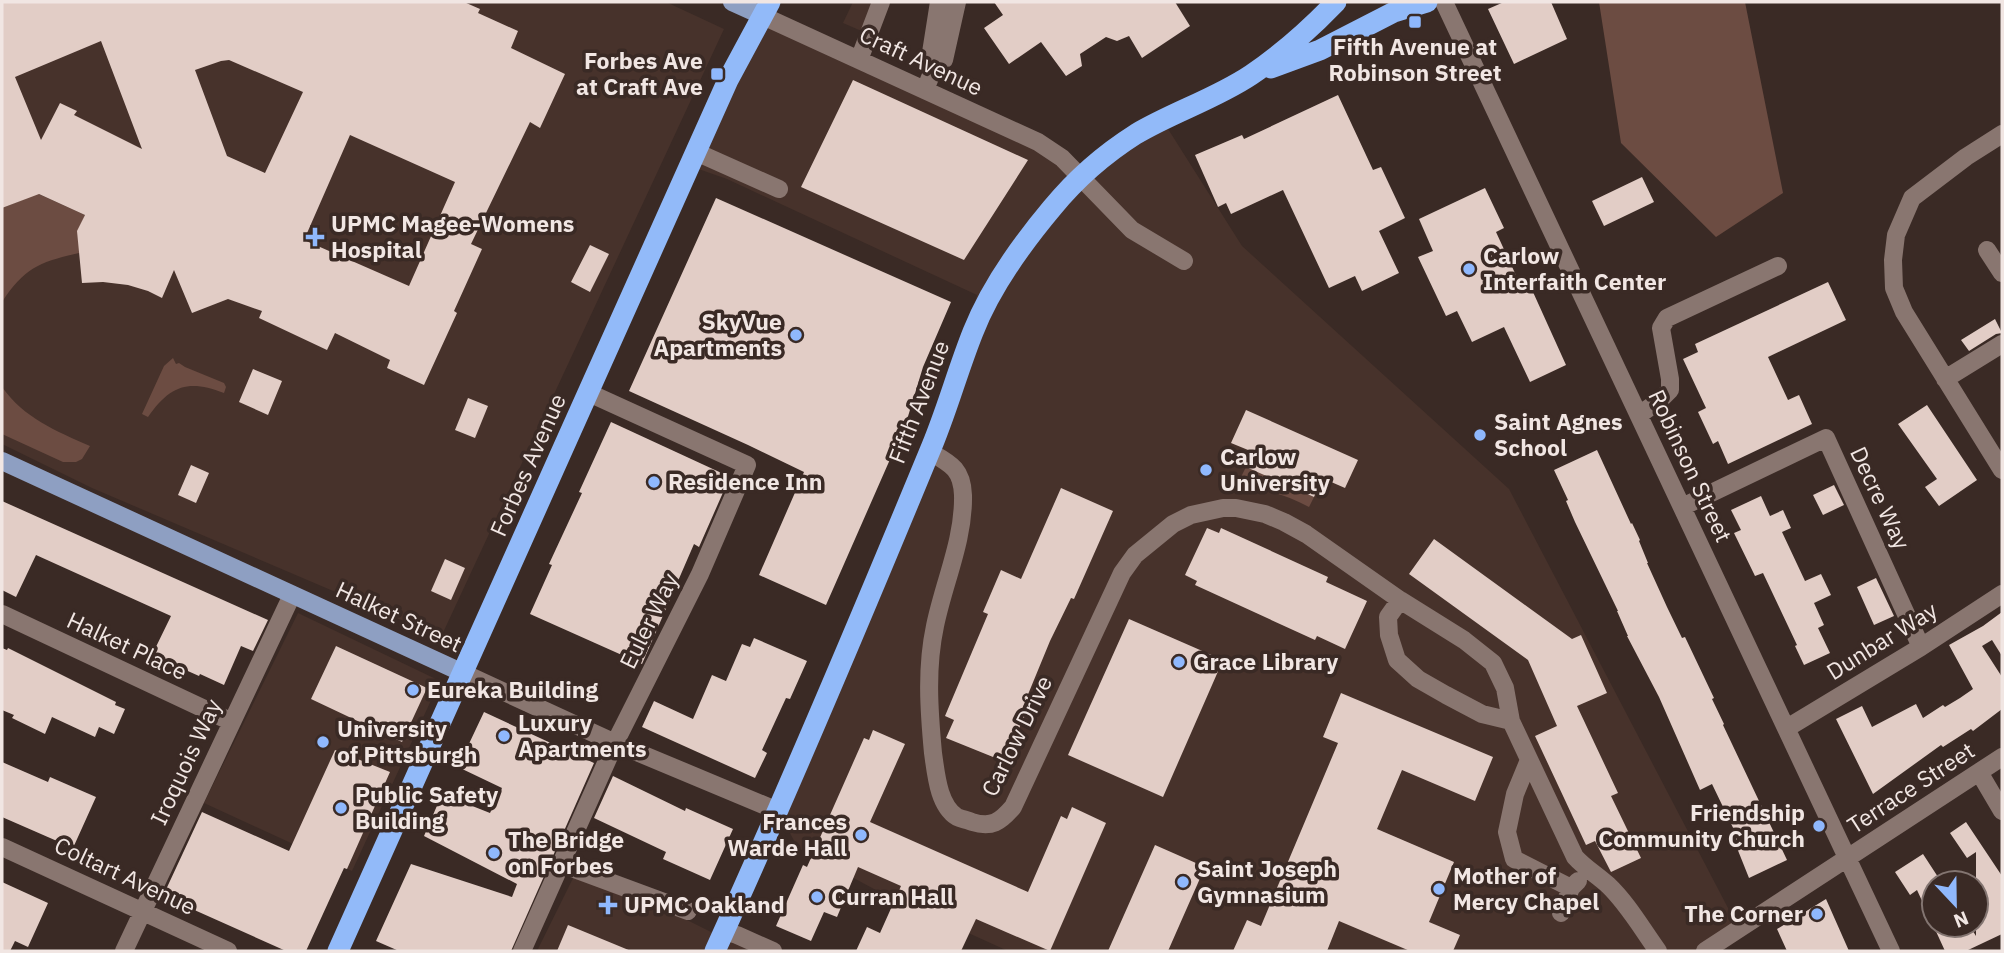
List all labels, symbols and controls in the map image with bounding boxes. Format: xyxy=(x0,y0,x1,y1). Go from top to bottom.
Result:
marker: Fifth Avenue at Robinson Street xyxy=(1407,14,1423,30)
street label: Craft Avenue xyxy=(855,18,988,102)
place label: Fifth Avenue at Robinson Street xyxy=(1329,31,1502,87)
place label: Forbes Ave at Craft Ave xyxy=(576,45,703,101)
marker: Forbes Ave at Craft Ave xyxy=(709,66,725,82)
place label: UPMC Magee-Womens Hospital xyxy=(331,208,574,264)
marker: UPMC Magee-Womens Hospital xyxy=(305,227,325,247)
place label: Carlow Interfaith Center xyxy=(1483,240,1666,296)
marker: Carlow Interfaith Center xyxy=(1461,261,1477,277)
place label: SkyVue Apartments xyxy=(653,306,782,362)
marker: SkyVue Apartments xyxy=(788,327,804,343)
street label: Fifth Avenue xyxy=(881,336,955,467)
street label: Robinson Street xyxy=(1642,384,1739,547)
street label: Forbes Avenue xyxy=(482,389,572,541)
place label: Saint Agnes School xyxy=(1494,406,1623,462)
marker: Saint Agnes School xyxy=(1472,427,1488,443)
place label: Carlow University xyxy=(1220,441,1331,497)
street label: Decre Way xyxy=(1844,441,1918,554)
marker: Carlow University xyxy=(1198,462,1214,478)
place label: Residence Inn xyxy=(668,466,822,496)
marker: Residence Inn xyxy=(646,474,662,490)
street label: Euler Way xyxy=(612,567,684,673)
street label: Halket Street xyxy=(332,574,467,658)
street label: Dunbar Way xyxy=(1821,594,1943,686)
street label: Halket Place xyxy=(63,604,192,686)
place label: Grace Library xyxy=(1193,646,1339,676)
marker: Grace Library xyxy=(1171,654,1187,670)
street label: Carlow Drive xyxy=(974,670,1058,801)
place label: Eureka Building xyxy=(427,674,598,704)
marker: Eureka Building xyxy=(405,682,421,698)
street label: Iroquois Way xyxy=(143,693,228,830)
place label: Luxury Apartments xyxy=(518,707,647,763)
place label: University of Pittsburgh xyxy=(337,713,477,769)
marker: Luxury Apartments xyxy=(496,728,512,744)
marker: University of Pittsburgh xyxy=(315,734,331,750)
street label: Terrace Street xyxy=(1841,735,1980,839)
place label: Public Safety Building xyxy=(355,779,499,835)
place label: Friendship Community Church xyxy=(1598,797,1805,853)
marker: Public Safety Building xyxy=(333,800,349,816)
place label: Frances Warde Hall xyxy=(727,806,847,862)
marker: Friendship Community Church xyxy=(1811,818,1827,834)
place label: The Bridge on Forbes xyxy=(508,824,624,880)
marker: Frances Warde Hall xyxy=(853,827,869,843)
street label: Coltart Avenue xyxy=(50,829,201,921)
marker: The Bridge on Forbes xyxy=(486,845,502,861)
place label: Saint Joseph Gymnasium xyxy=(1197,853,1337,909)
place label: Mother of Mercy Chapel xyxy=(1453,860,1599,916)
north arrow xyxy=(1920,869,1990,939)
marker: Saint Joseph Gymnasium xyxy=(1175,874,1191,890)
place label: Curran Hall xyxy=(831,881,954,911)
marker: Mother of Mercy Chapel xyxy=(1431,881,1447,897)
place label: UPMC Oakland xyxy=(624,889,785,919)
marker: Curran Hall xyxy=(809,889,825,905)
marker: UPMC Oakland xyxy=(598,895,618,915)
place label: The Corner xyxy=(1684,898,1803,928)
marker: The Corner xyxy=(1809,906,1825,922)
text: N xyxy=(1950,906,1972,933)

